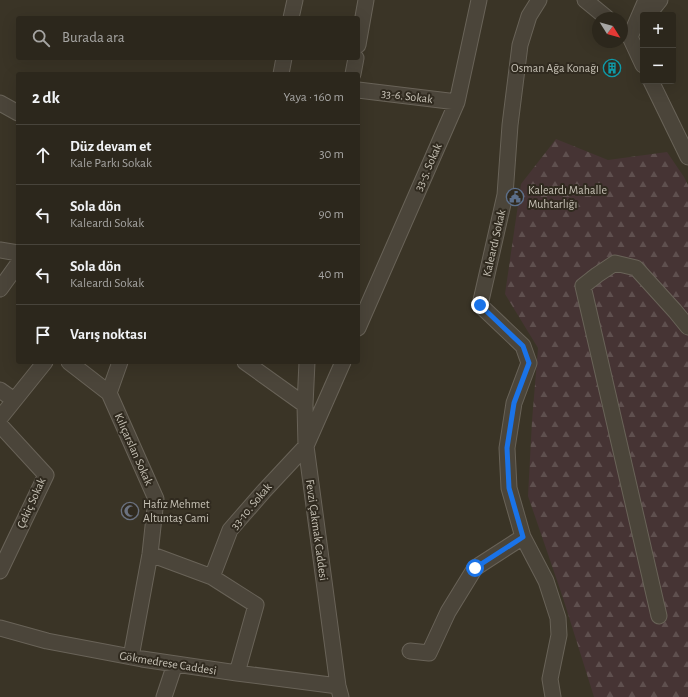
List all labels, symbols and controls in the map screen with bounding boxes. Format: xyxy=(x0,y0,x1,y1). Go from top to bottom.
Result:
north arrow xyxy=(592,12,628,48)
map controls xyxy=(640,12,676,84)
button: + xyxy=(640,12,676,48)
search box xyxy=(16,16,360,60)
icon: search xyxy=(30,27,52,49)
text: Burada ara xyxy=(62,30,125,45)
button: − xyxy=(640,48,676,84)
building icon: Osman Ağa Konağı xyxy=(602,58,622,78)
place label: Osman Ağa Konağı xyxy=(511,62,599,74)
street label: 33-6. Sokak xyxy=(381,87,434,105)
text: 2 dk xyxy=(32,89,60,106)
text: Yaya · 160 m xyxy=(284,91,344,104)
text: Düz devam et xyxy=(70,139,151,154)
street label: 33-5. Sokak xyxy=(412,141,444,193)
icon: ahead xyxy=(32,144,54,166)
text: 30 m xyxy=(319,148,344,161)
text: Kale Parkı Sokak xyxy=(70,157,152,170)
place label: Kaleardı Mahalle Muhtarlığı xyxy=(528,184,607,210)
public building icon: Kaleardı Mahalle Muhtarlığı xyxy=(505,187,525,207)
text: Sola dön xyxy=(70,199,121,214)
icon: left xyxy=(32,204,54,226)
text: 90 m xyxy=(318,208,344,221)
street label: Kaleardı Sokak xyxy=(480,208,508,278)
text: Kaleardı Sokak xyxy=(70,217,144,230)
text: Sola dön xyxy=(70,259,121,274)
icon: left xyxy=(32,264,54,286)
text: 40 m xyxy=(318,268,344,281)
text: Kaleardı Sokak xyxy=(70,277,144,290)
route end xyxy=(471,296,489,314)
icon: arrive xyxy=(32,324,54,346)
text: Varış noktası xyxy=(70,327,147,342)
street label: Kılıçarslan Sokak xyxy=(113,411,155,487)
street label: Çekiç Sokak xyxy=(15,475,48,530)
street label: Fevzi Çakmak Caddesi xyxy=(304,479,330,581)
street label: 33-10. Sokak xyxy=(228,480,274,531)
place label: Hafız Mehmet Altuntaş Cami xyxy=(143,498,210,524)
mosque icon: Hafız Mehmet Altuntaş Cami xyxy=(120,501,140,521)
route start xyxy=(466,559,484,577)
street label: Gökmedrese Caddesi xyxy=(119,649,217,677)

